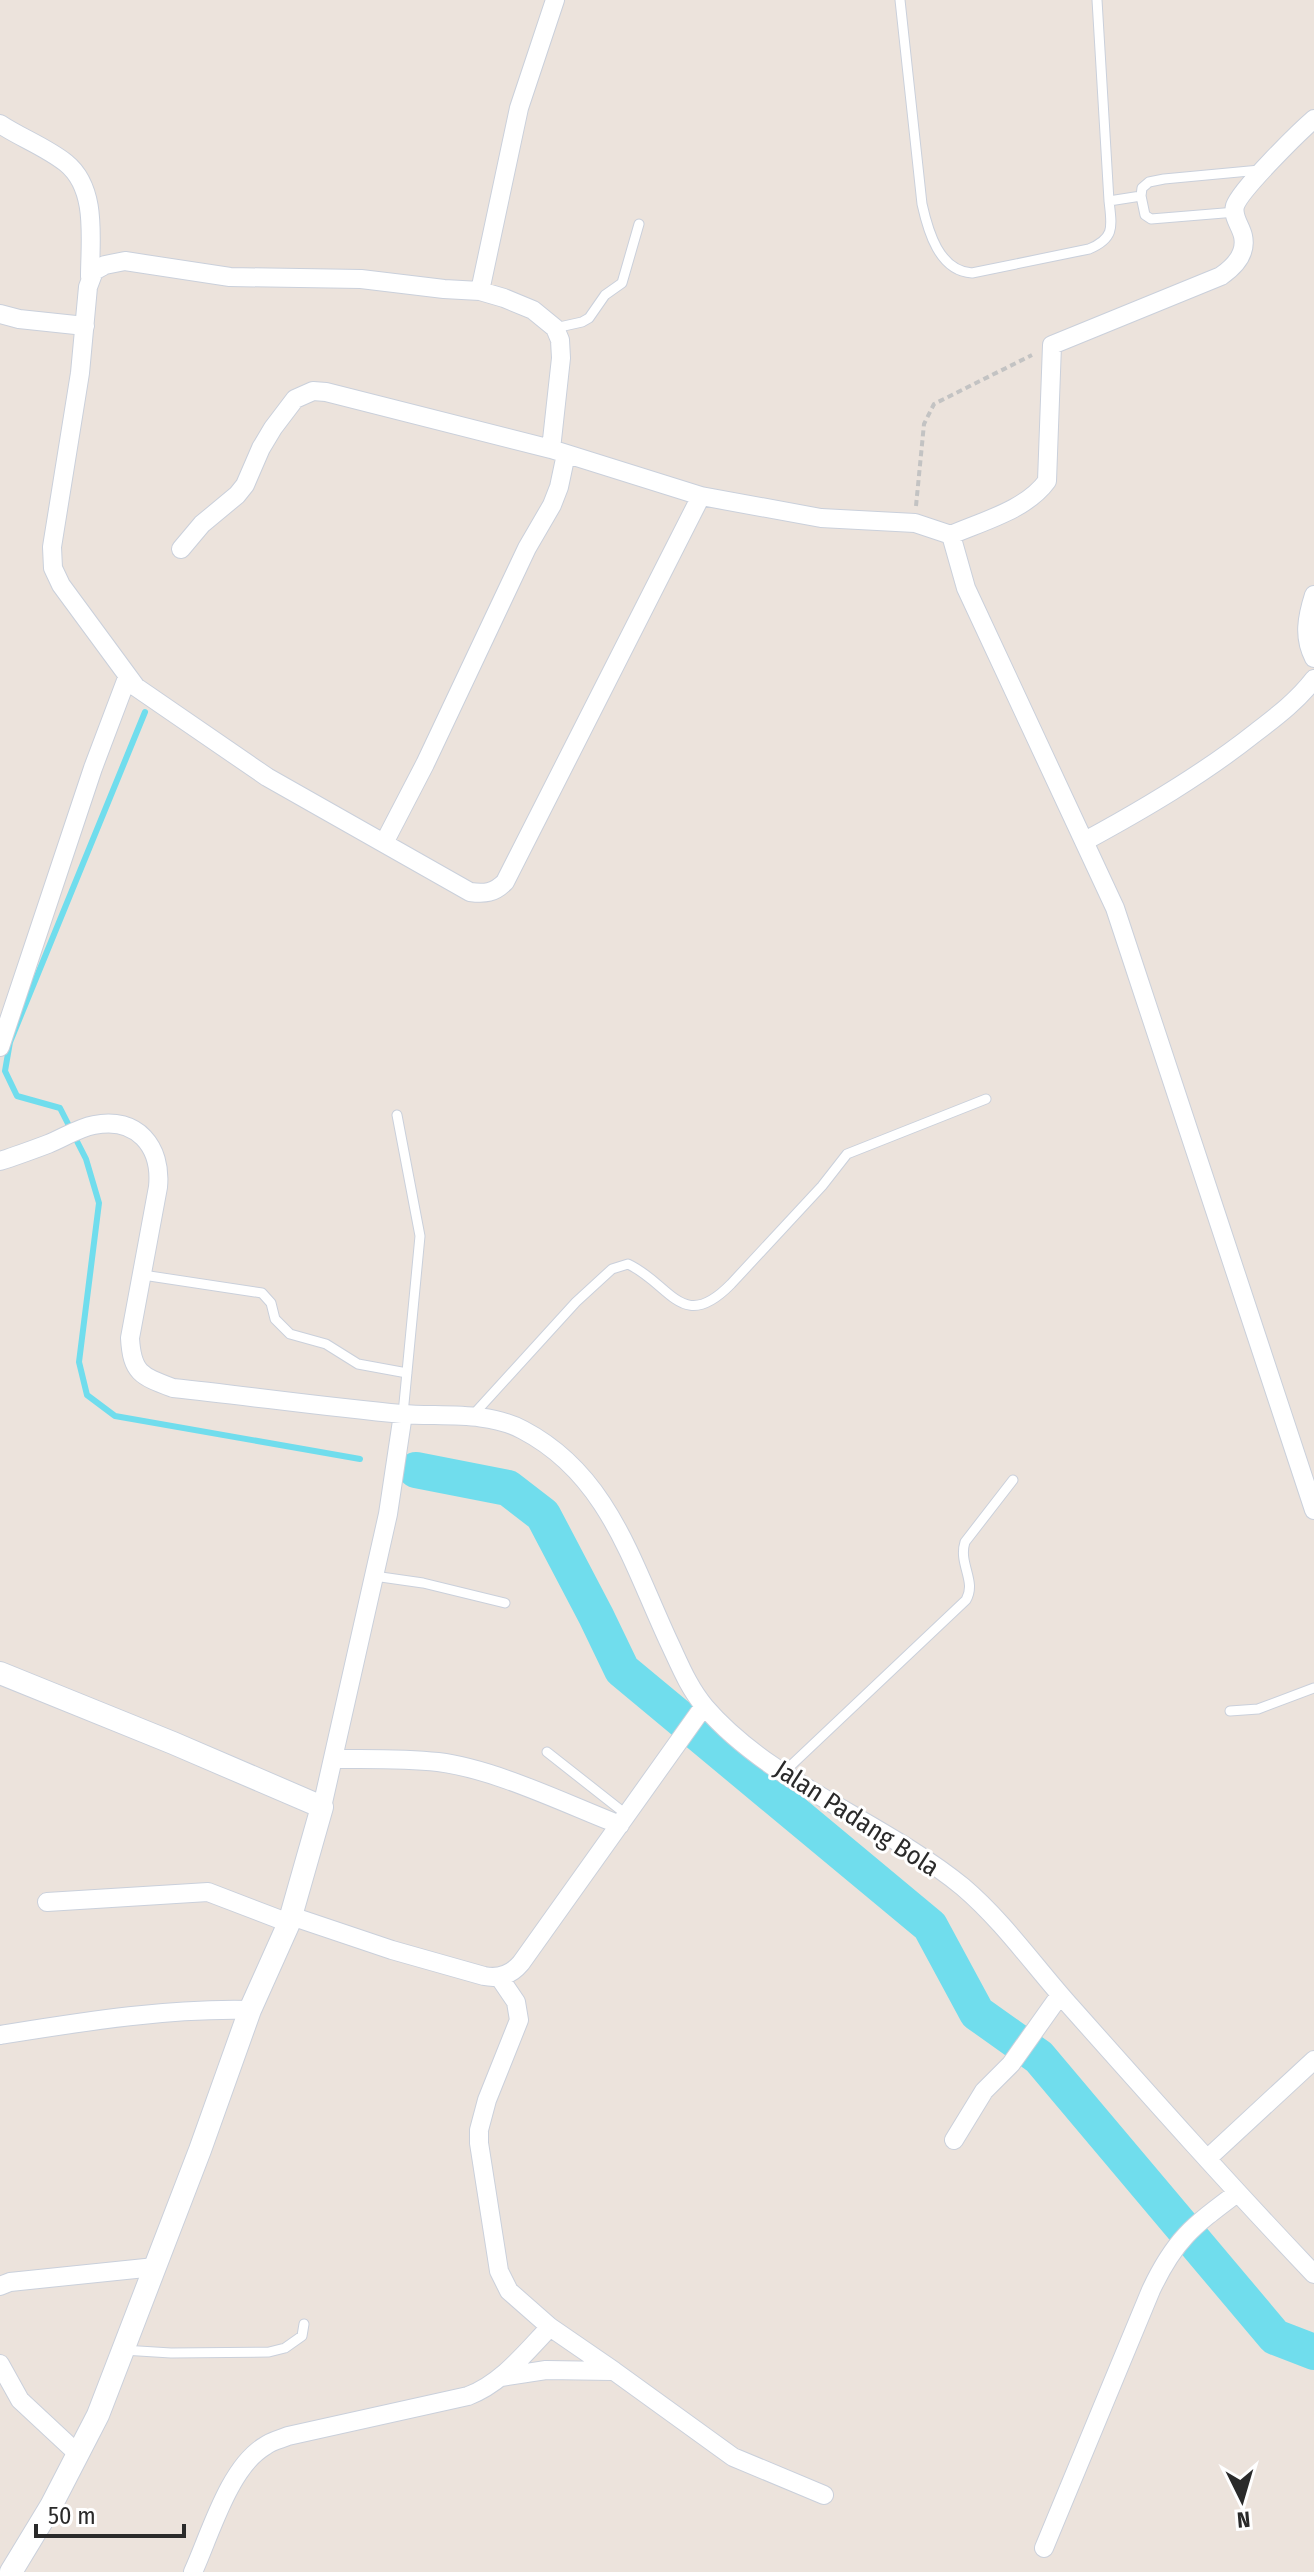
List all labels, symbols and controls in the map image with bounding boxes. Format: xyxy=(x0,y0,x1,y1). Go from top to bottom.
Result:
street label: Jalan Padang Bola xyxy=(769,1754,945,1883)
north arrow xyxy=(1202,2460,1282,2540)
scale bar xyxy=(36,2488,184,2538)
text: 50 m xyxy=(48,2502,96,2530)
text: N xyxy=(1236,2505,1251,2533)

